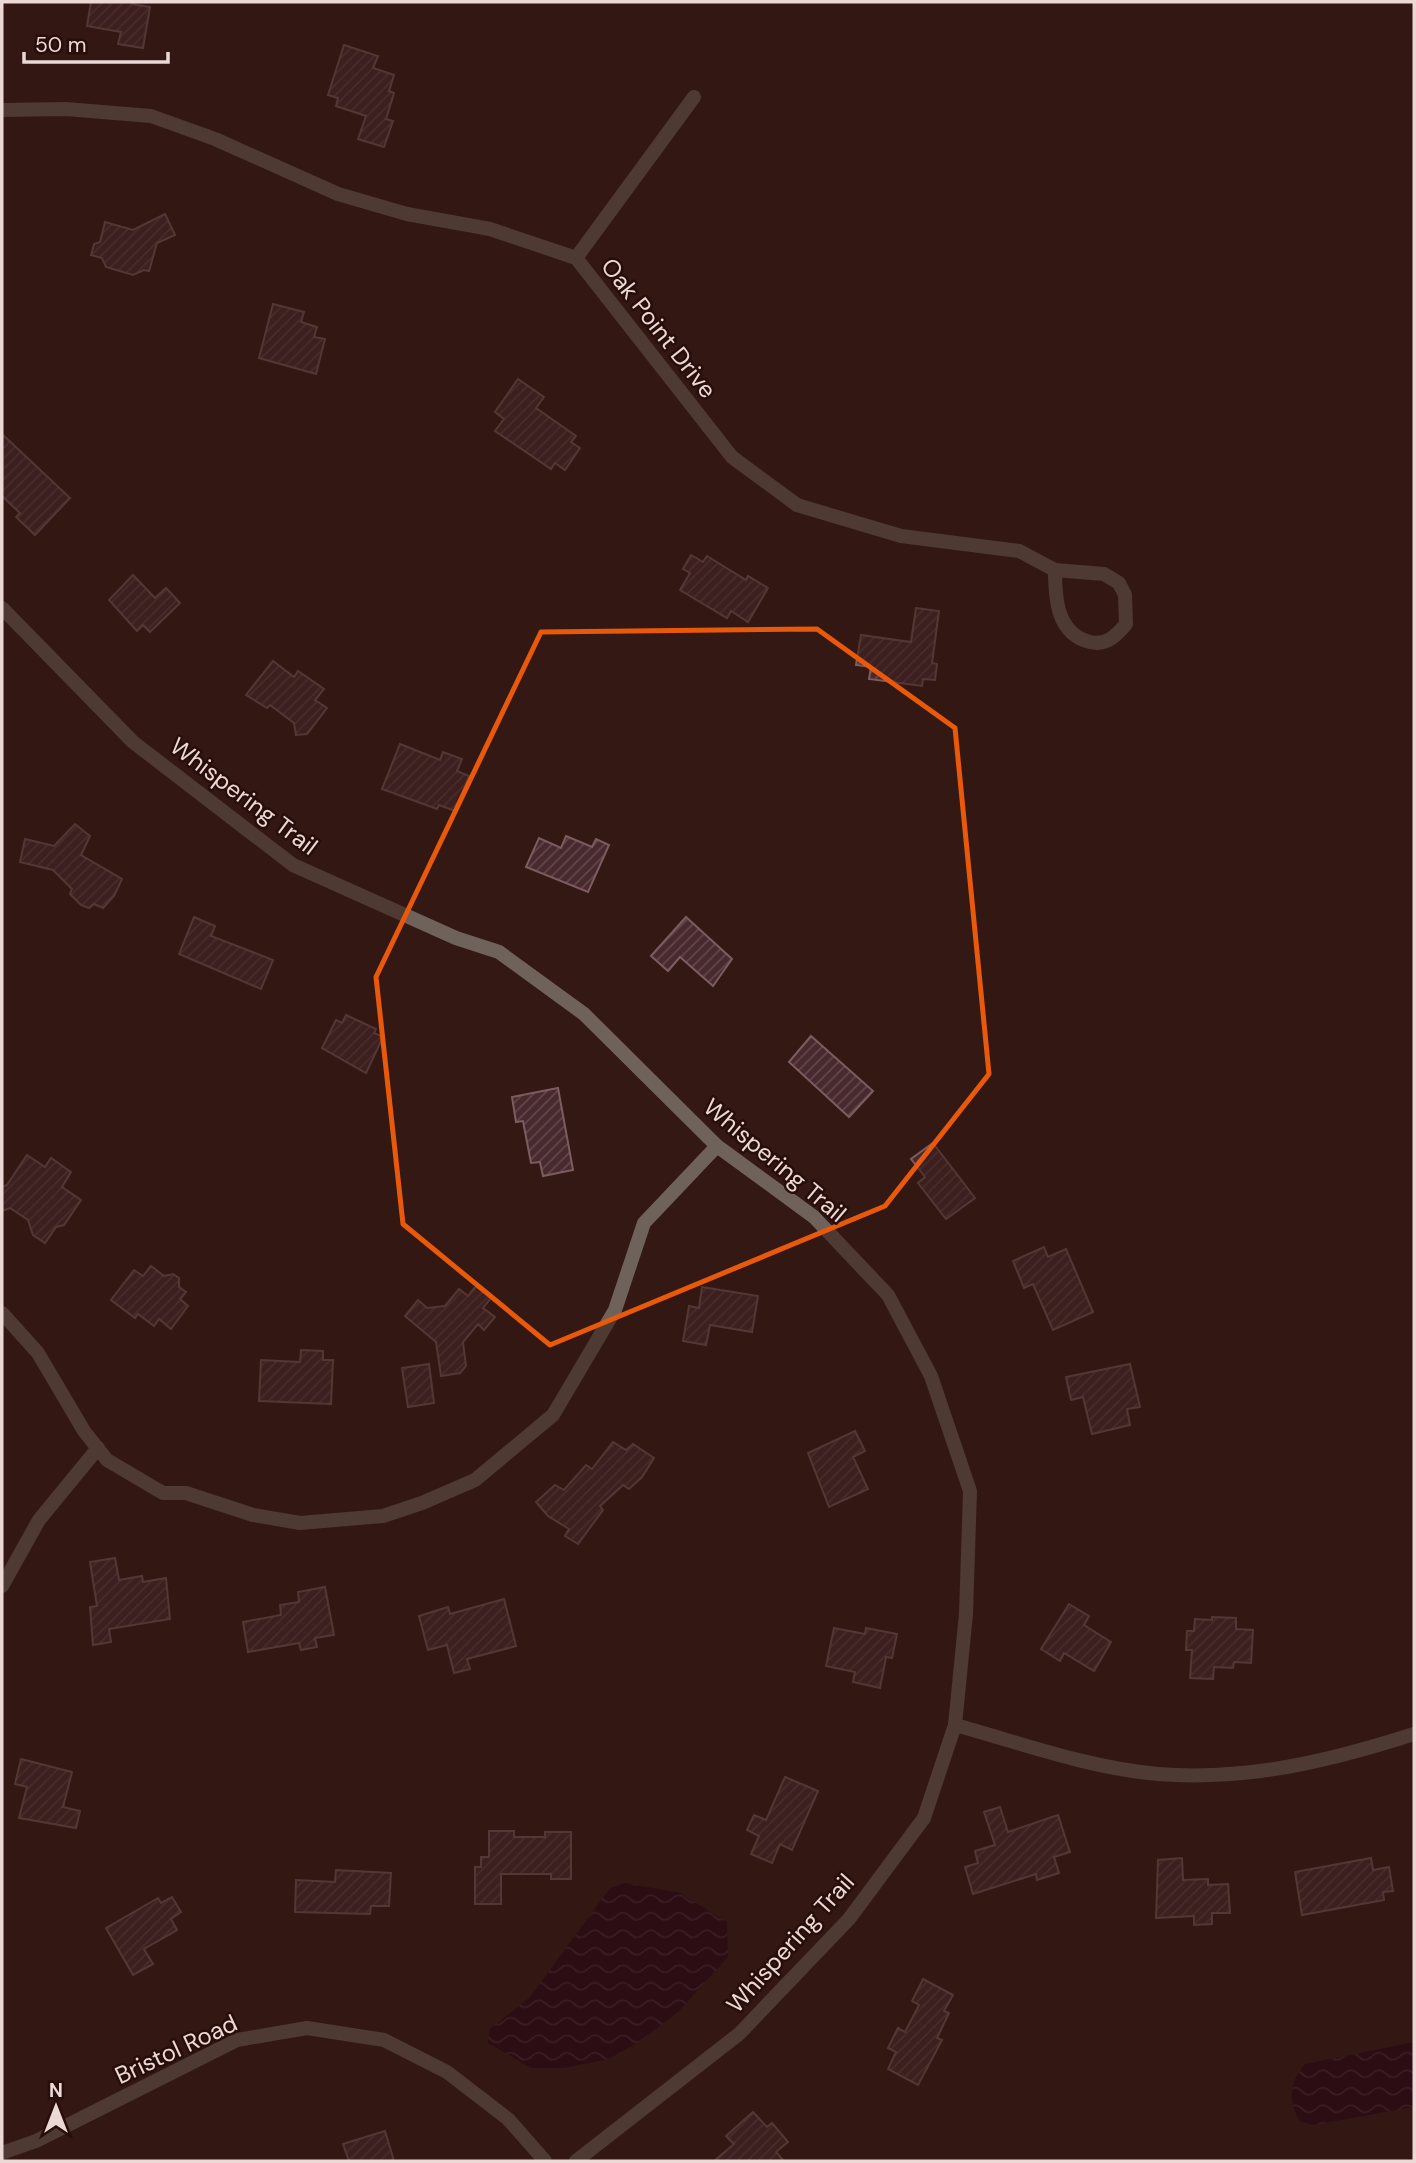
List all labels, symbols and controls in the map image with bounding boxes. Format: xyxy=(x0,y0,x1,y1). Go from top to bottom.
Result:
scale bar xyxy=(24,21,168,65)
text: 50 m xyxy=(35,31,86,59)
street label: Oak Point Drive xyxy=(595,252,723,404)
street label: Whispering Trail xyxy=(164,730,324,862)
street label: Whispering Trail xyxy=(697,1091,853,1229)
street label: Whispering Trail xyxy=(719,1867,861,2019)
street label: Bristol Road xyxy=(110,2007,242,2091)
north arrow xyxy=(21,2072,91,2142)
text: N xyxy=(49,2078,63,2103)

